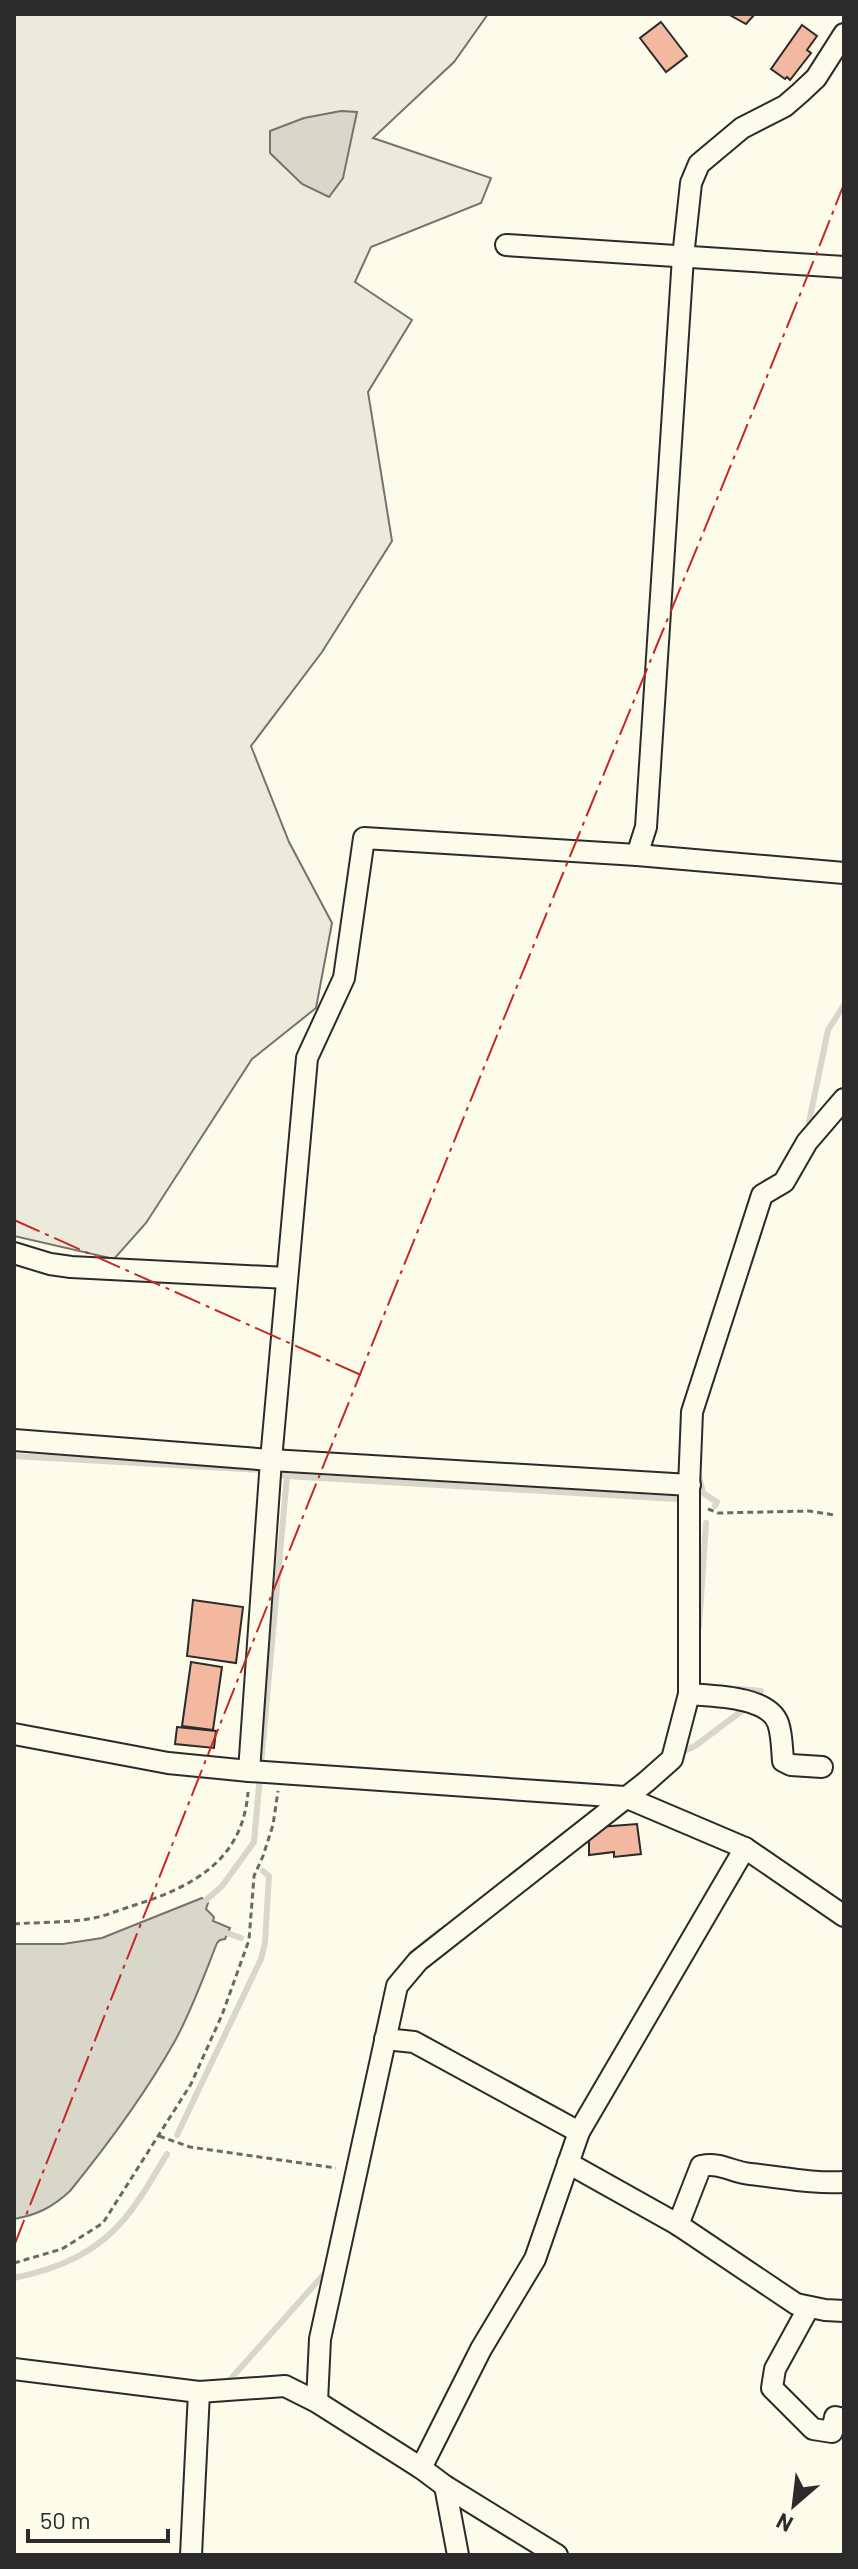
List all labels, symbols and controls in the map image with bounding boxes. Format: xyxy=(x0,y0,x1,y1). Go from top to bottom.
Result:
north arrow xyxy=(754,2465,834,2545)
scale bar xyxy=(28,2493,168,2543)
text: 50 m xyxy=(40,2505,91,2534)
text: N xyxy=(772,2509,797,2538)

